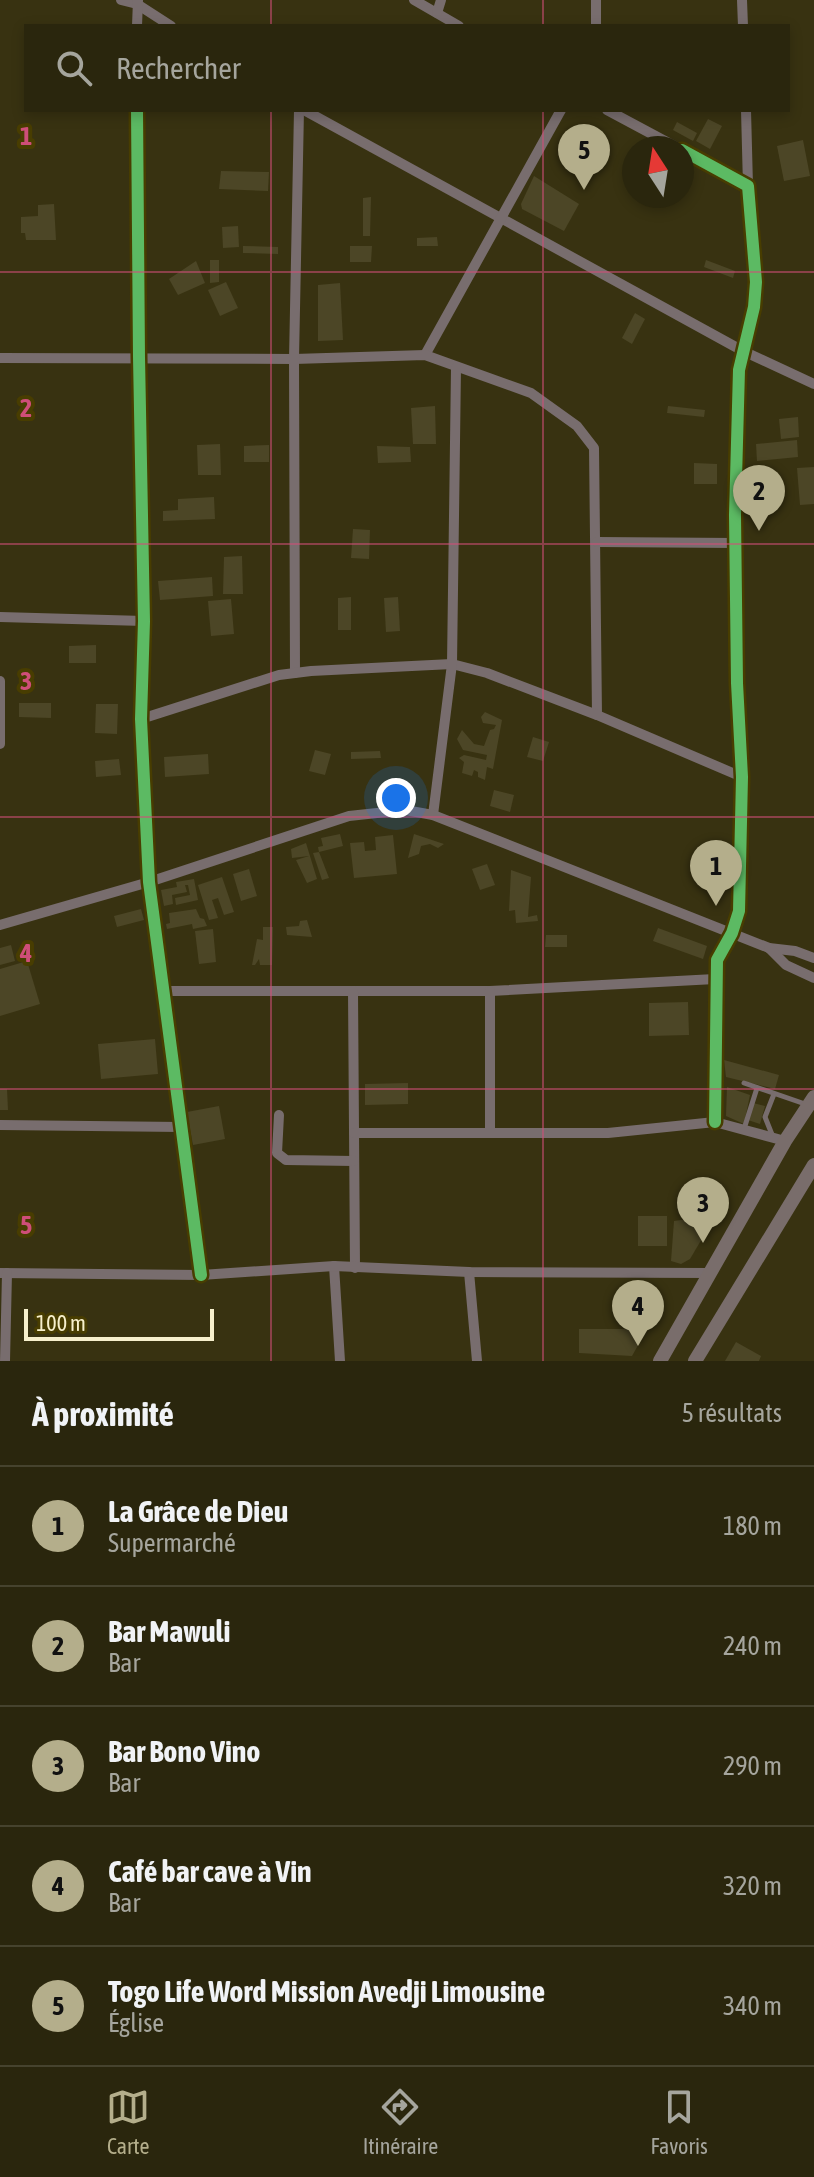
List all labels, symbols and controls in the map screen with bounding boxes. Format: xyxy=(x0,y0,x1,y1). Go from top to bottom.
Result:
search box xyxy=(24,24,790,112)
icon: search xyxy=(52,46,96,90)
text: Rechercher xyxy=(116,51,241,85)
text: 1 xyxy=(20,121,32,151)
pin: 5 xyxy=(558,124,610,190)
north arrow xyxy=(622,136,694,208)
text: 2 xyxy=(20,393,32,423)
pin: 2 xyxy=(733,465,785,531)
text: 3 xyxy=(20,666,32,696)
your location xyxy=(376,778,416,818)
pin: 1 xyxy=(690,840,742,906)
text: 4 xyxy=(19,938,32,968)
pin: 3 xyxy=(677,1177,729,1243)
text: 5 xyxy=(20,1210,32,1240)
pin: 4 xyxy=(612,1280,664,1346)
scale bar xyxy=(24,1305,214,1341)
text: 100 m xyxy=(36,1310,86,1336)
text: À proximité xyxy=(32,1394,174,1433)
text: 5 résultats xyxy=(682,1398,782,1428)
text: La Grâce de Dieu xyxy=(108,1494,288,1528)
text: 1 xyxy=(52,1511,64,1541)
text: 180 m xyxy=(723,1511,782,1541)
text: Supermarché xyxy=(108,1528,236,1558)
text: Bar Mawuli xyxy=(108,1614,230,1648)
text: 2 xyxy=(52,1631,64,1661)
text: 240 m xyxy=(723,1631,782,1661)
text: Bar xyxy=(108,1648,140,1678)
text: Bar Bono Vino xyxy=(108,1734,260,1768)
text: 3 xyxy=(52,1751,64,1781)
text: 290 m xyxy=(723,1751,782,1781)
text: Bar xyxy=(108,1768,140,1798)
text: Café bar cave à Vin xyxy=(108,1854,312,1888)
text: 4 xyxy=(52,1871,64,1901)
text: 320 m xyxy=(723,1871,782,1901)
text: Bar xyxy=(108,1888,140,1918)
text: Togo Life Word Mission Avedji Limousine xyxy=(108,1974,545,2008)
text: 5 xyxy=(52,1991,64,2021)
text: 340 m xyxy=(723,1991,782,2021)
text: Église xyxy=(108,2008,164,2038)
tab: Carte xyxy=(106,2085,150,2159)
tab: Itinéraire xyxy=(363,2085,438,2159)
tab: Favoris xyxy=(651,2085,708,2159)

